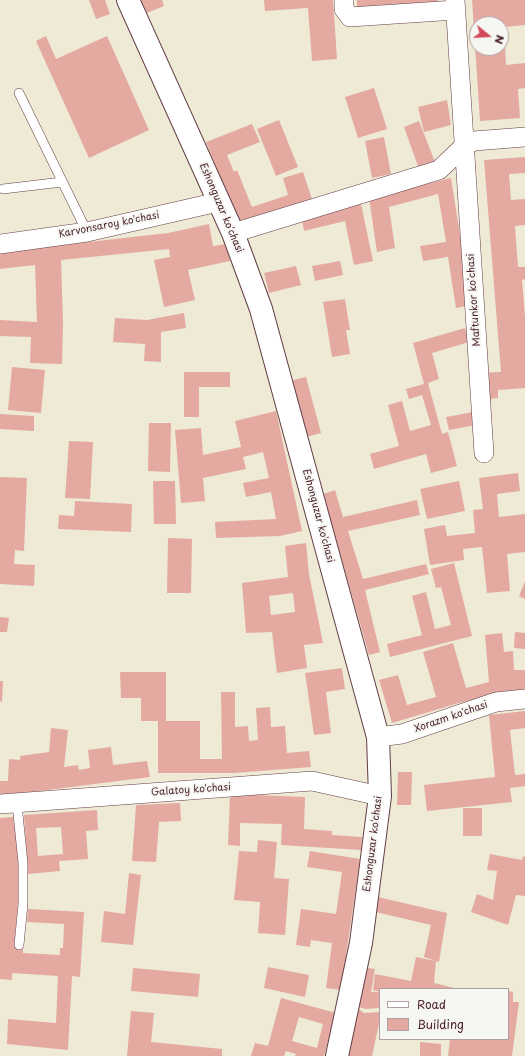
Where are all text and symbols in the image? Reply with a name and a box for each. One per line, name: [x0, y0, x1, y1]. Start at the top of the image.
north arrow: [469, 16, 509, 56]
text: N: [491, 33, 509, 46]
street label: Eshonguzar ko'chasi: [197, 161, 245, 255]
street label: Karvonsaroy ko'chasi: [57, 209, 161, 241]
street label: Maftunkor koʻchasi: [465, 253, 483, 347]
street label: Eshonguzar ko'chasi: [300, 468, 336, 564]
street label: Xorazm ko'chasi: [413, 699, 489, 735]
street label: Galatoy ko'chasi: [151, 781, 231, 799]
street label: Eshonguzar ko'chasi: [361, 795, 385, 893]
legend: [379, 988, 509, 1040]
text: Road: [417, 995, 446, 1013]
text: Building: [417, 1015, 464, 1033]

